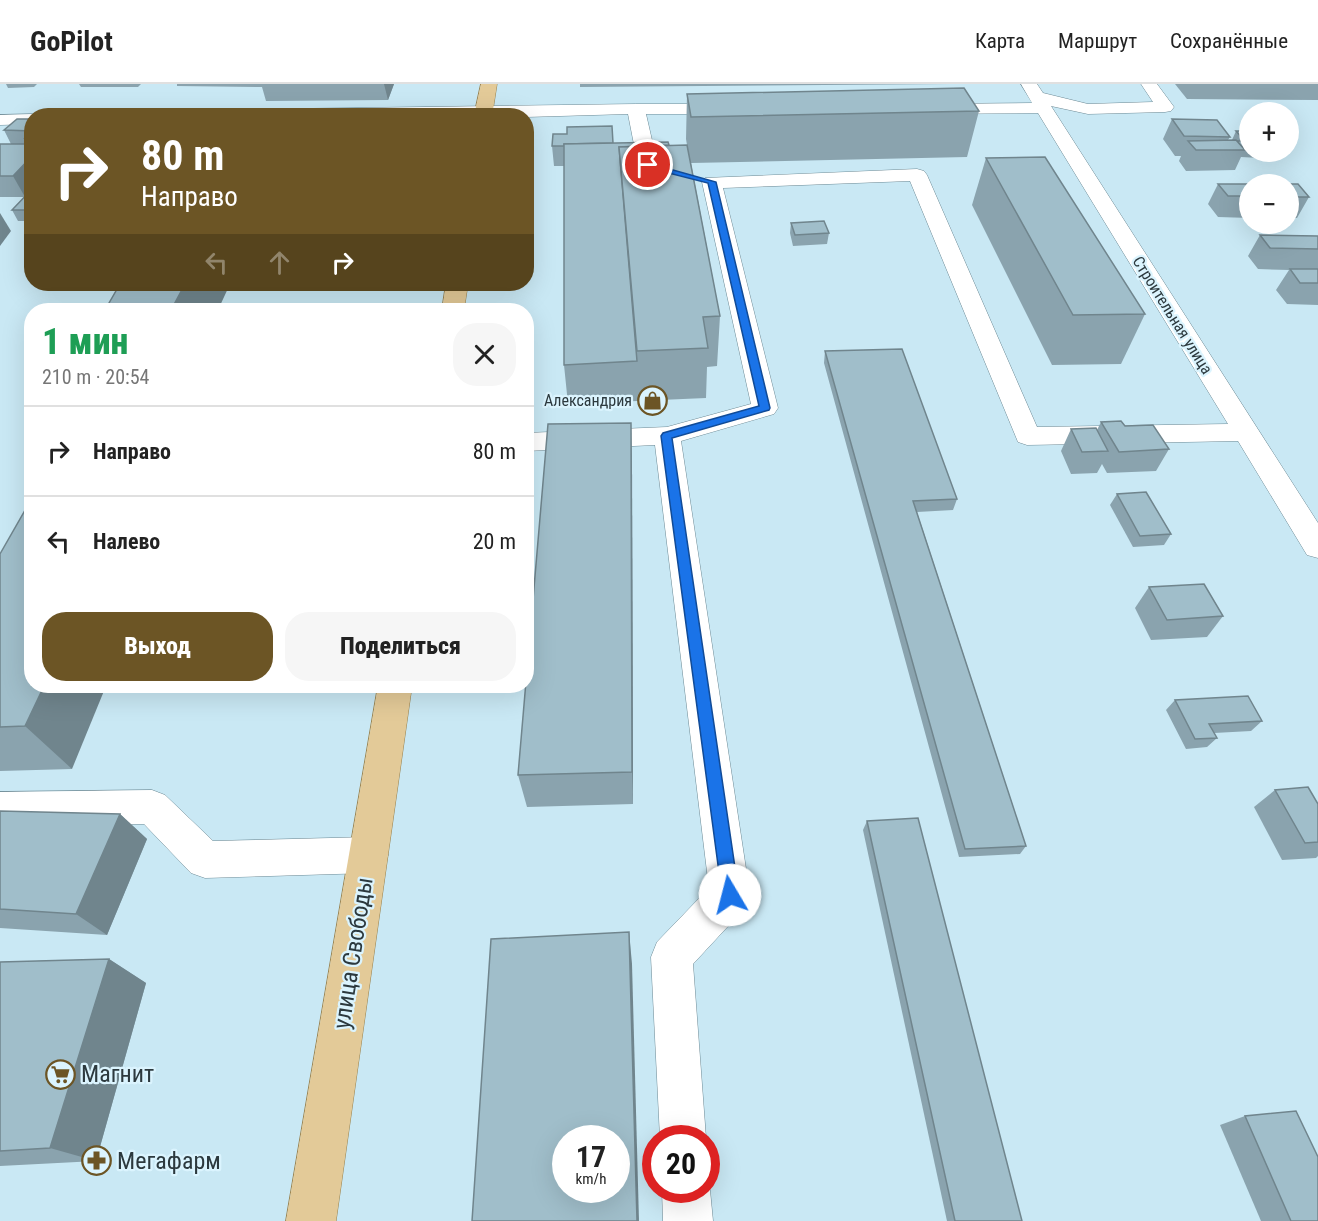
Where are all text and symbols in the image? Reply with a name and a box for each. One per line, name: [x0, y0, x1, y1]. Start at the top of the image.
text: GoPilot: [30, 25, 113, 58]
text: Карта: [975, 29, 1025, 53]
text: Маршрут: [1058, 29, 1137, 53]
text: Сохранённые: [1170, 29, 1288, 53]
map controls: [1239, 102, 1299, 234]
button: +: [1239, 102, 1299, 162]
text: 80 m: [141, 131, 224, 180]
icon: right: [42, 132, 120, 210]
pin: [622, 139, 673, 190]
icon: arrive: [631, 148, 664, 181]
button: −: [1239, 174, 1299, 234]
text: Направо: [141, 181, 238, 213]
icon: left: [200, 246, 233, 279]
icon: ahead: [263, 246, 296, 279]
icon: right: [326, 246, 359, 279]
street label: Строительная улица: [1129, 253, 1216, 378]
text: 1 мин: [42, 321, 128, 363]
button: close: [453, 323, 516, 386]
text: 210 m · 20:54: [42, 365, 149, 389]
shop icon: Александрия: [637, 384, 669, 416]
place label: Александрия: [544, 391, 632, 410]
icon: right: [42, 435, 75, 468]
text: Направо: [93, 439, 171, 464]
text: 80 m: [473, 439, 516, 464]
icon: left: [42, 525, 75, 558]
text: Налево: [93, 529, 160, 554]
text: 20 m: [473, 529, 516, 554]
button: Выход: [42, 612, 273, 681]
button: Поделиться: [285, 612, 516, 681]
position arrow: [698, 863, 762, 927]
street label: улица Свободы: [327, 875, 379, 1031]
supermarket icon: Магнит: [44, 1058, 76, 1090]
place label: Магнит: [81, 1060, 154, 1088]
speed limit sign: 20: [642, 1125, 720, 1203]
text: 17: [576, 1139, 606, 1174]
pharmacy icon: Мегафарм: [80, 1145, 112, 1177]
place label: Мегафарм: [117, 1147, 221, 1175]
text: km/h: [576, 1170, 606, 1188]

